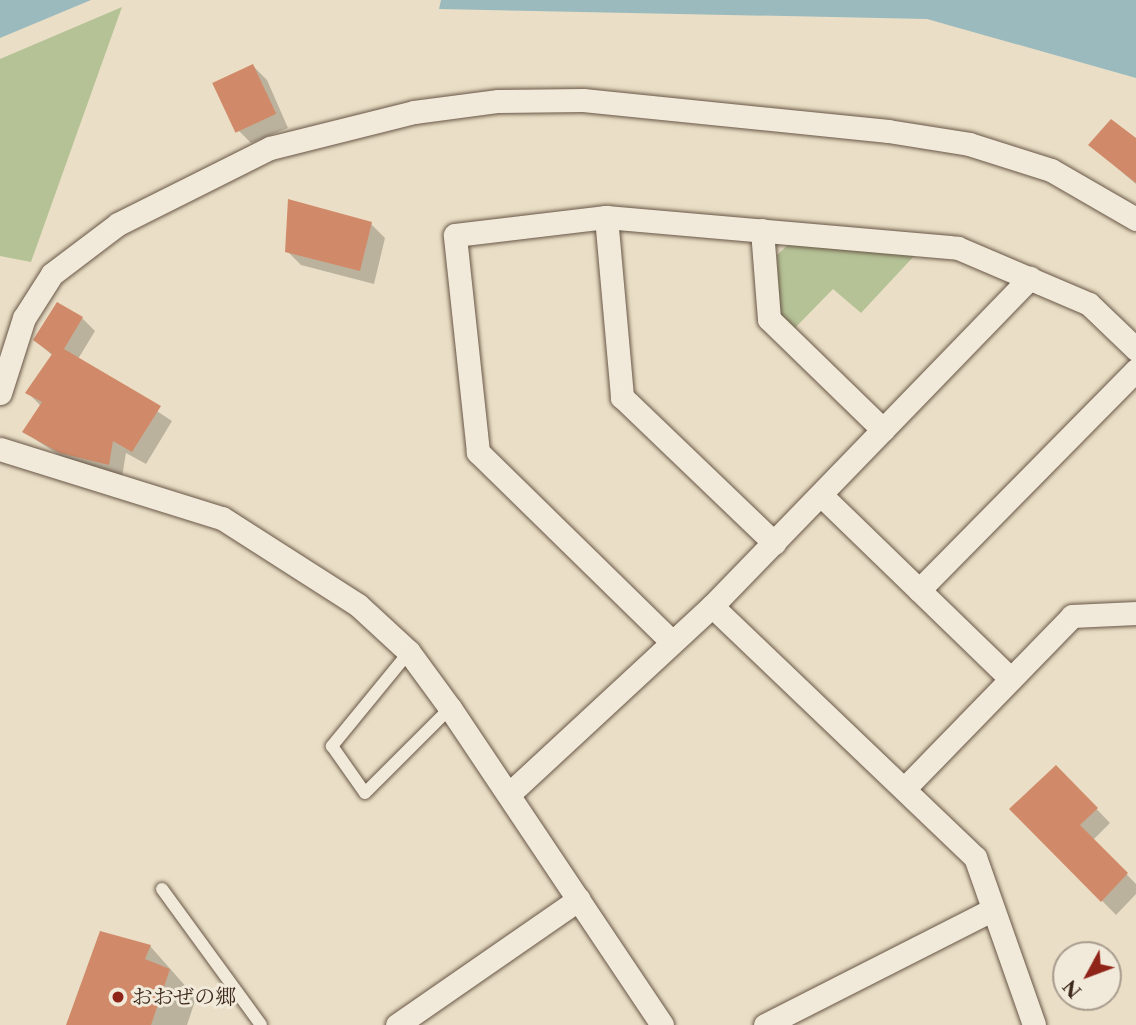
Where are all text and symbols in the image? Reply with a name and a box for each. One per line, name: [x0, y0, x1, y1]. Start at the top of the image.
north arrow: [1052, 941, 1122, 1011]
text: N: [1058, 975, 1086, 1003]
place label: おおぜの郷: [132, 984, 237, 1010]
marker: おおぜの郷: [110, 989, 126, 1005]

